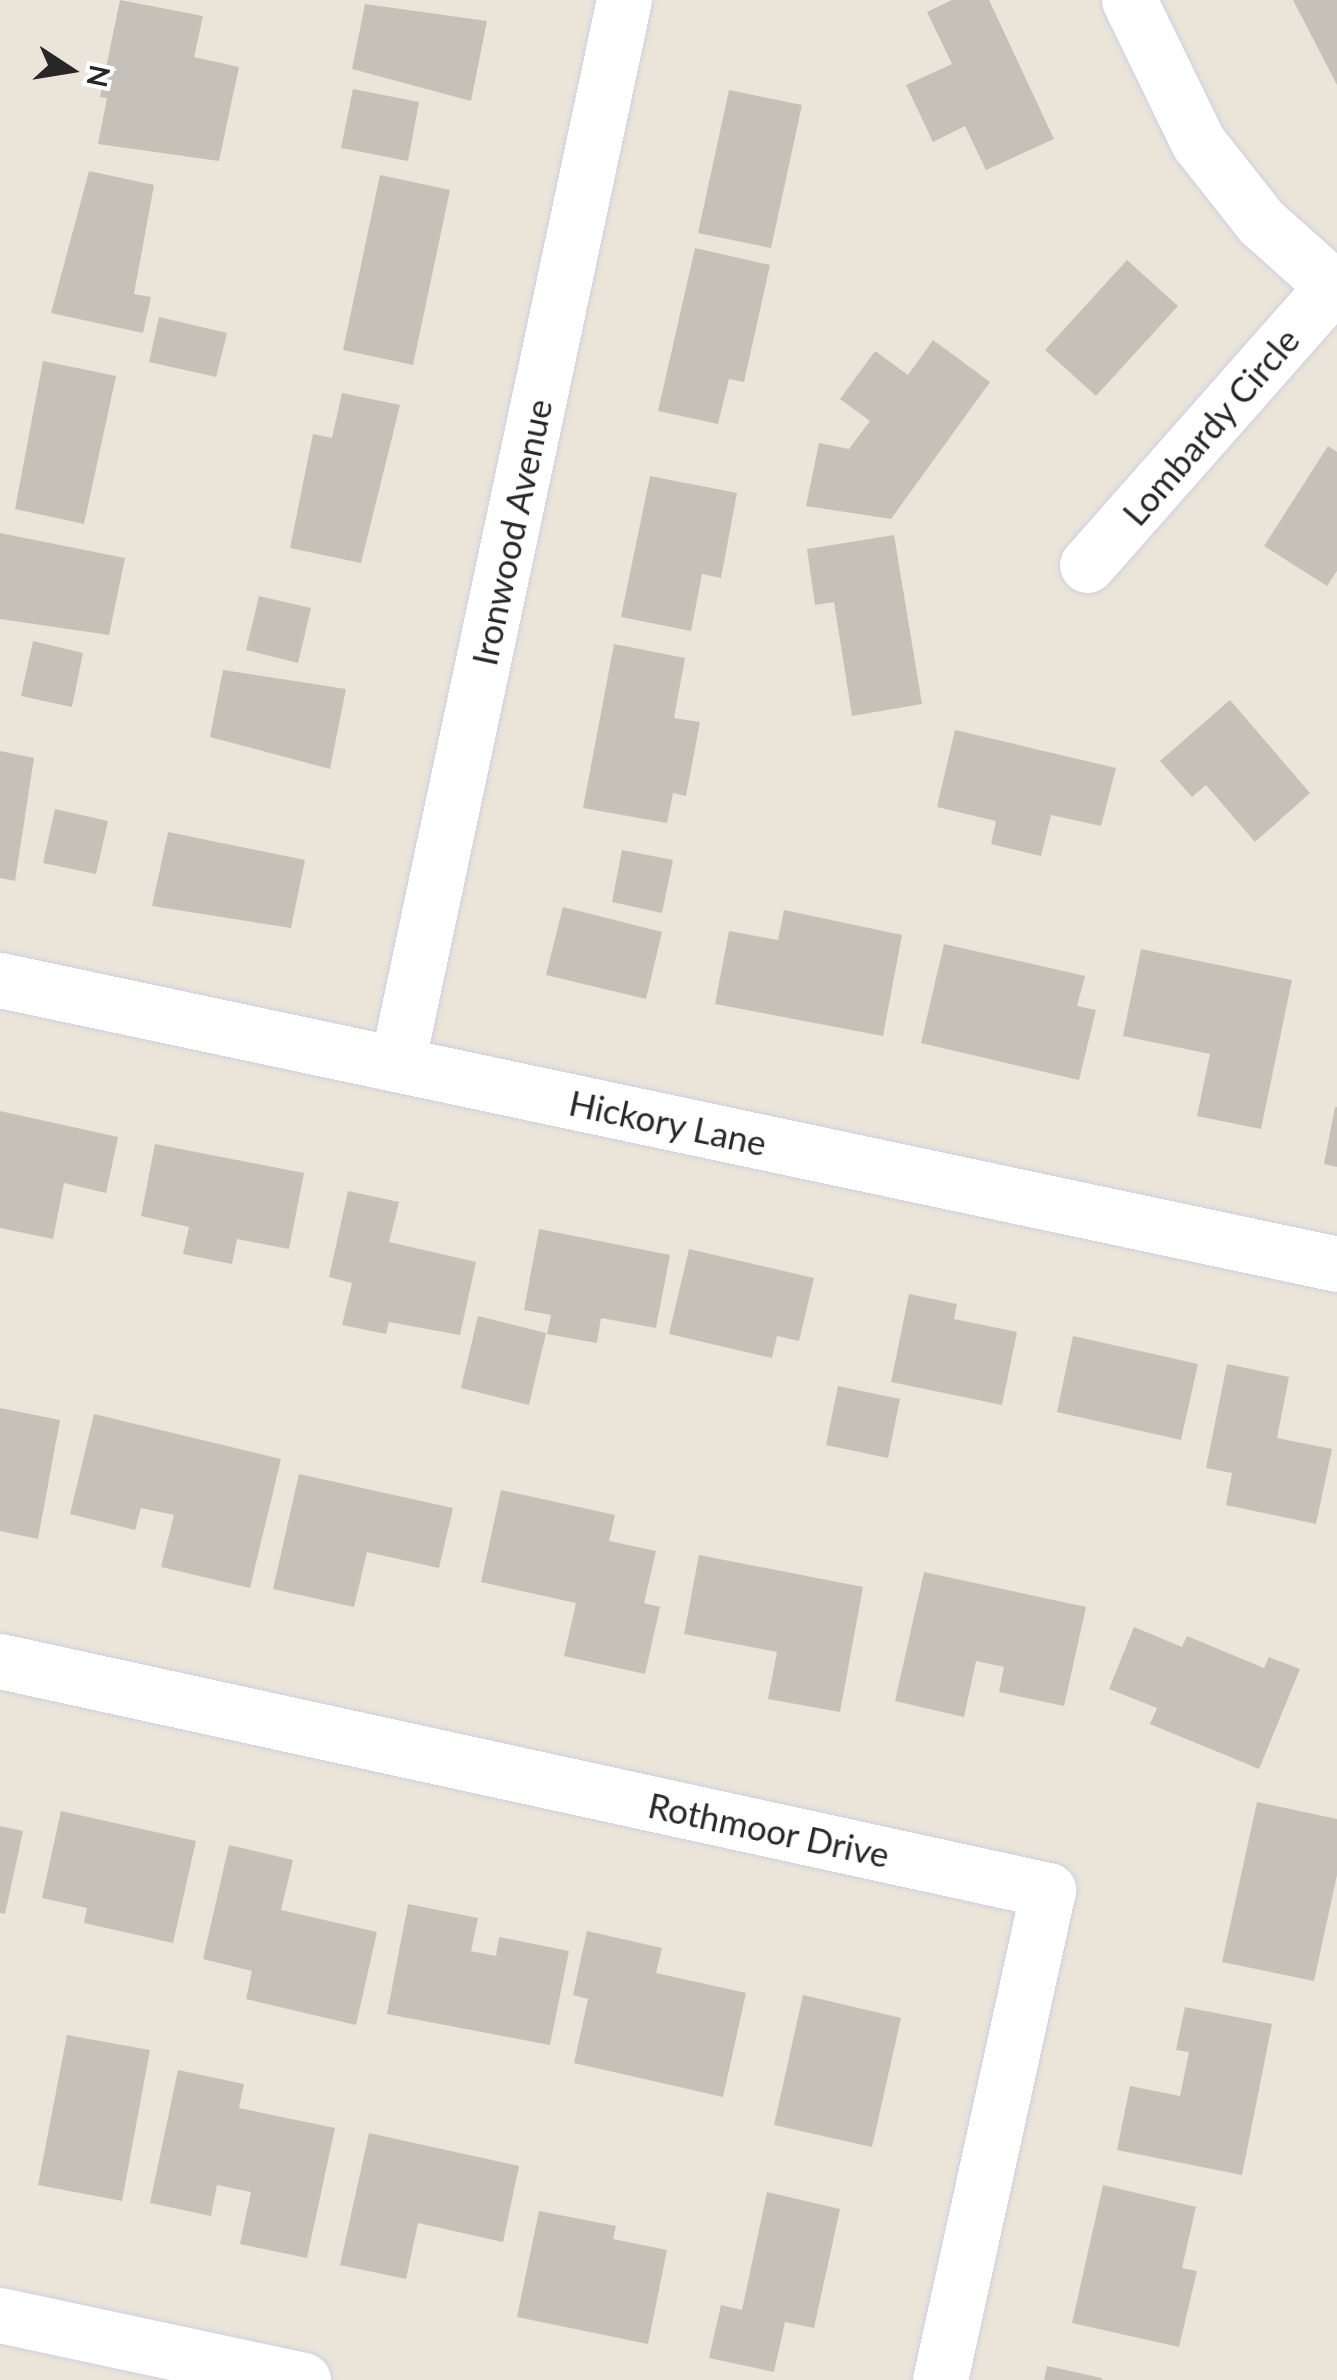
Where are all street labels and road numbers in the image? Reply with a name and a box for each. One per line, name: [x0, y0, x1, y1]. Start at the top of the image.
street label: Lombardy Circle: [1113, 319, 1307, 533]
street label: Ironwood Avenue: [462, 395, 560, 669]
street label: Hickory Lane: [565, 1081, 771, 1163]
street label: Rothmoor Drive: [644, 1783, 894, 1875]

